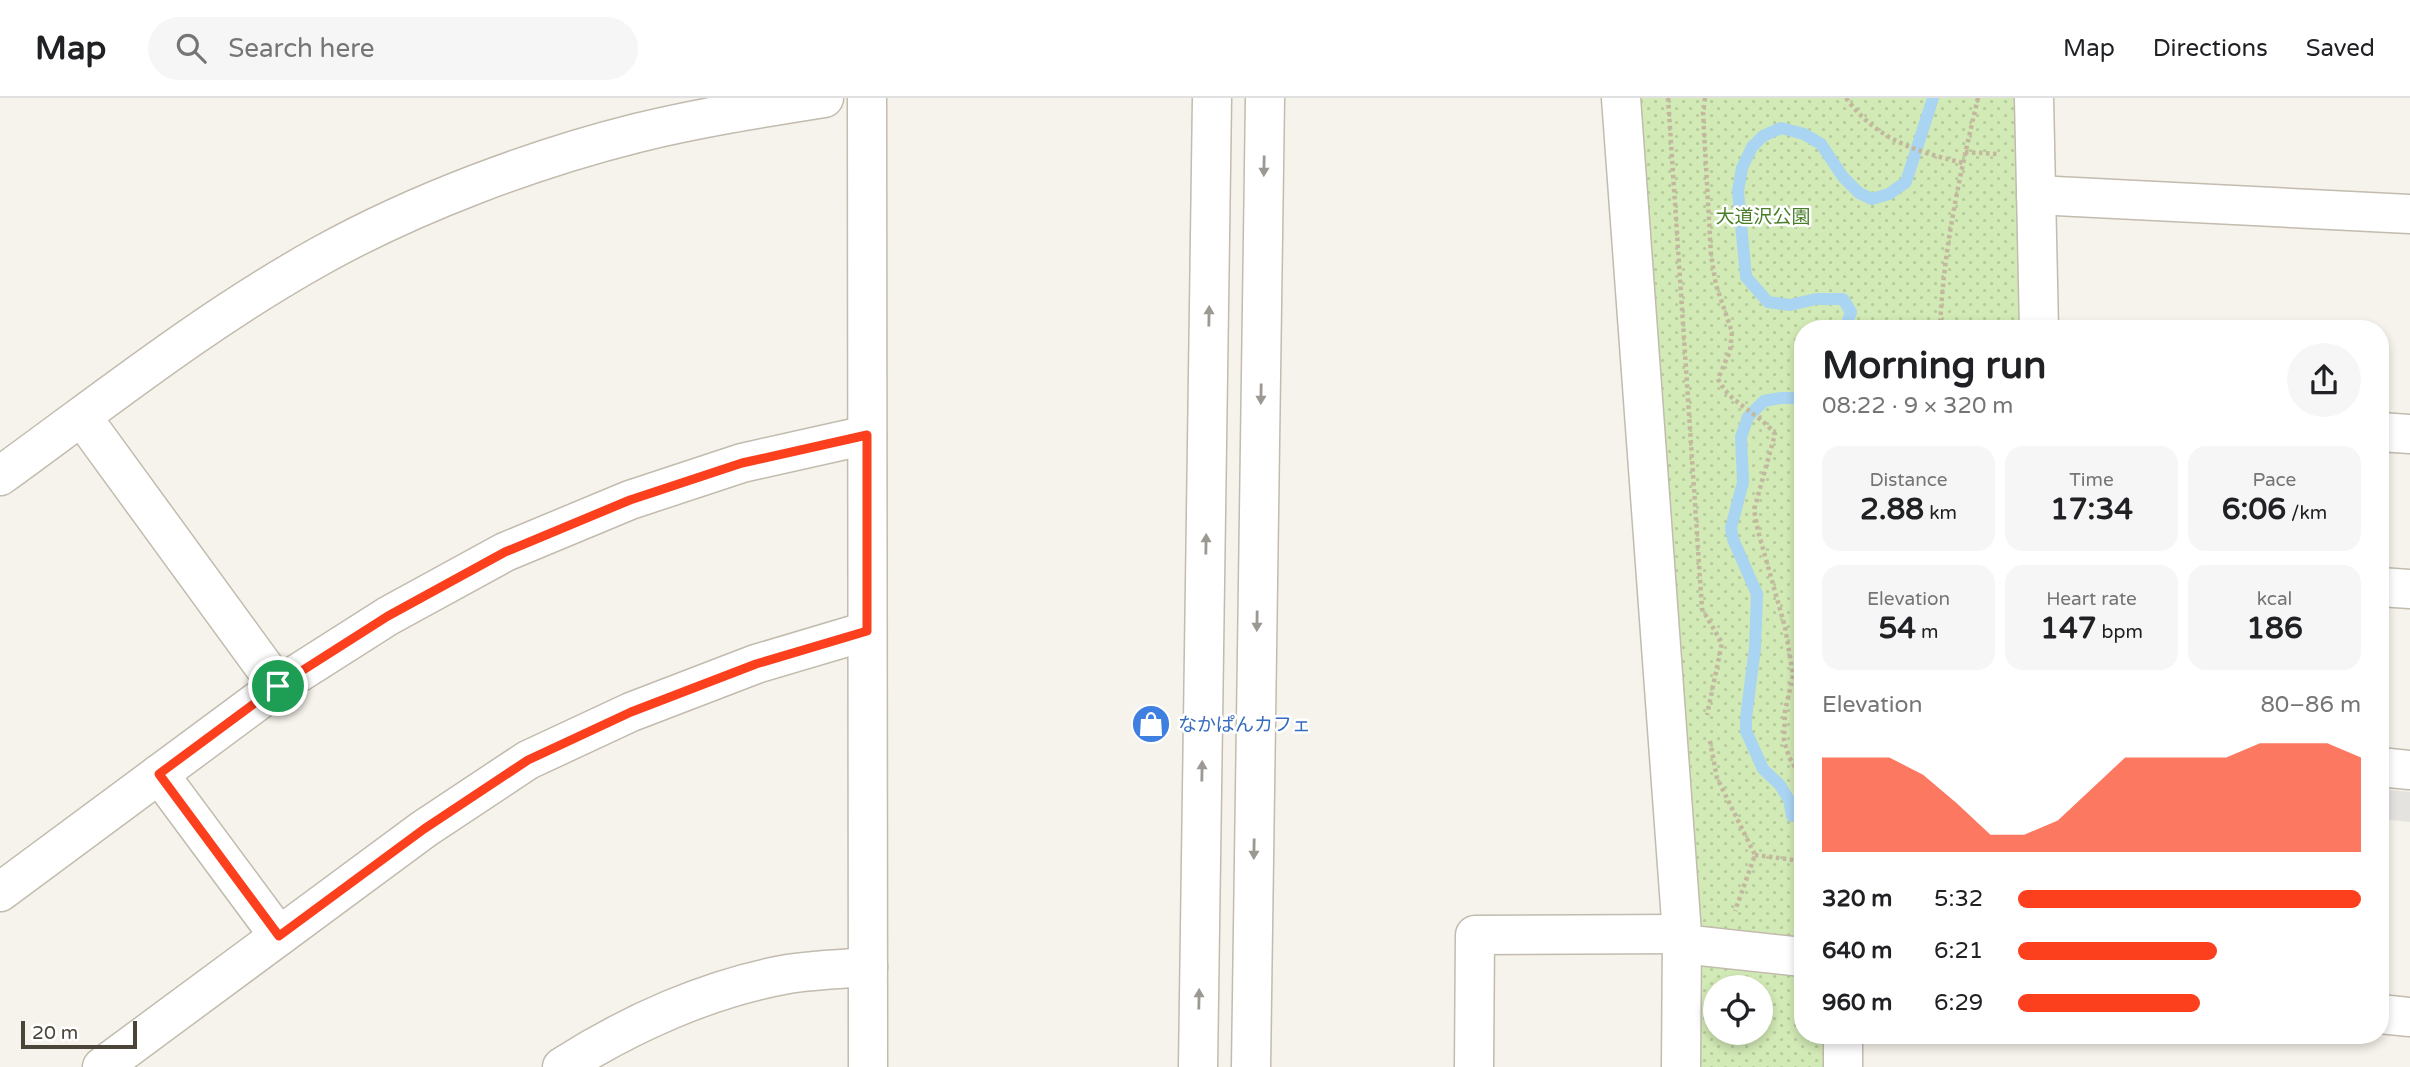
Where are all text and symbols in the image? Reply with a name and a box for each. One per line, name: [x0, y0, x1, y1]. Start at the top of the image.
search box: [148, 17, 638, 80]
text: Map: [35, 29, 106, 68]
icon: search: [172, 29, 210, 67]
text: Search here: [228, 33, 374, 64]
text: Map: [2063, 34, 2115, 63]
text: Directions: [2153, 34, 2268, 63]
text: Saved: [2306, 34, 2375, 63]
one-way arrow: [1258, 155, 1270, 177]
park label: 大道沢公園: [1715, 206, 1811, 228]
one-way arrow: [1203, 305, 1215, 327]
text: Morning run: [1822, 343, 2046, 389]
button: share: [2287, 343, 2361, 417]
one-way arrow: [1255, 383, 1266, 405]
text: 08:22 · 9 × 320 m: [1822, 392, 2013, 420]
text: Distance: [1869, 469, 1948, 491]
text: Time: [2069, 469, 2114, 491]
text: Pace: [2253, 469, 2296, 491]
text: 2.88: [1860, 491, 1924, 528]
text: 17:34: [2050, 491, 2133, 528]
text: 6:06: [2222, 491, 2286, 528]
text: km: [1924, 502, 1957, 524]
text: /km: [2286, 502, 2327, 524]
one-way arrow: [1200, 533, 1212, 555]
text: Elevation: [1867, 588, 1950, 610]
text: Heart rate: [2046, 588, 2137, 610]
text: kcal: [2257, 588, 2292, 610]
one-way arrow: [1251, 610, 1263, 632]
text: 54: [1878, 610, 1916, 647]
text: 147: [2040, 610, 2097, 647]
text: 186: [2246, 610, 2303, 647]
text: m: [1916, 621, 1939, 643]
text: bpm: [2097, 621, 2143, 643]
pin: [248, 656, 308, 716]
icon: arrive: [259, 667, 297, 705]
text: Elevation: [1822, 691, 1923, 719]
text: 80–86 m: [2260, 691, 2361, 719]
shop icon: なかぱんカフェ: [1130, 703, 1172, 745]
place label: なかぱんカフェ: [1178, 714, 1311, 736]
one-way arrow: [1197, 760, 1208, 782]
one-way arrow: [1248, 838, 1260, 860]
text: 320 m: [1822, 885, 1892, 913]
text: 5:32: [1934, 885, 1983, 913]
text: 640 m: [1822, 937, 1892, 965]
text: 6:21: [1934, 937, 1983, 965]
map controls: [1703, 975, 1773, 1045]
button: locate: [1703, 975, 1773, 1045]
one-way arrow: [1193, 988, 1205, 1010]
text: 960 m: [1822, 989, 1892, 1017]
text: 6:29: [1934, 989, 1983, 1017]
scale bar: [21, 1018, 136, 1050]
text: 20 m: [32, 1022, 78, 1044]

